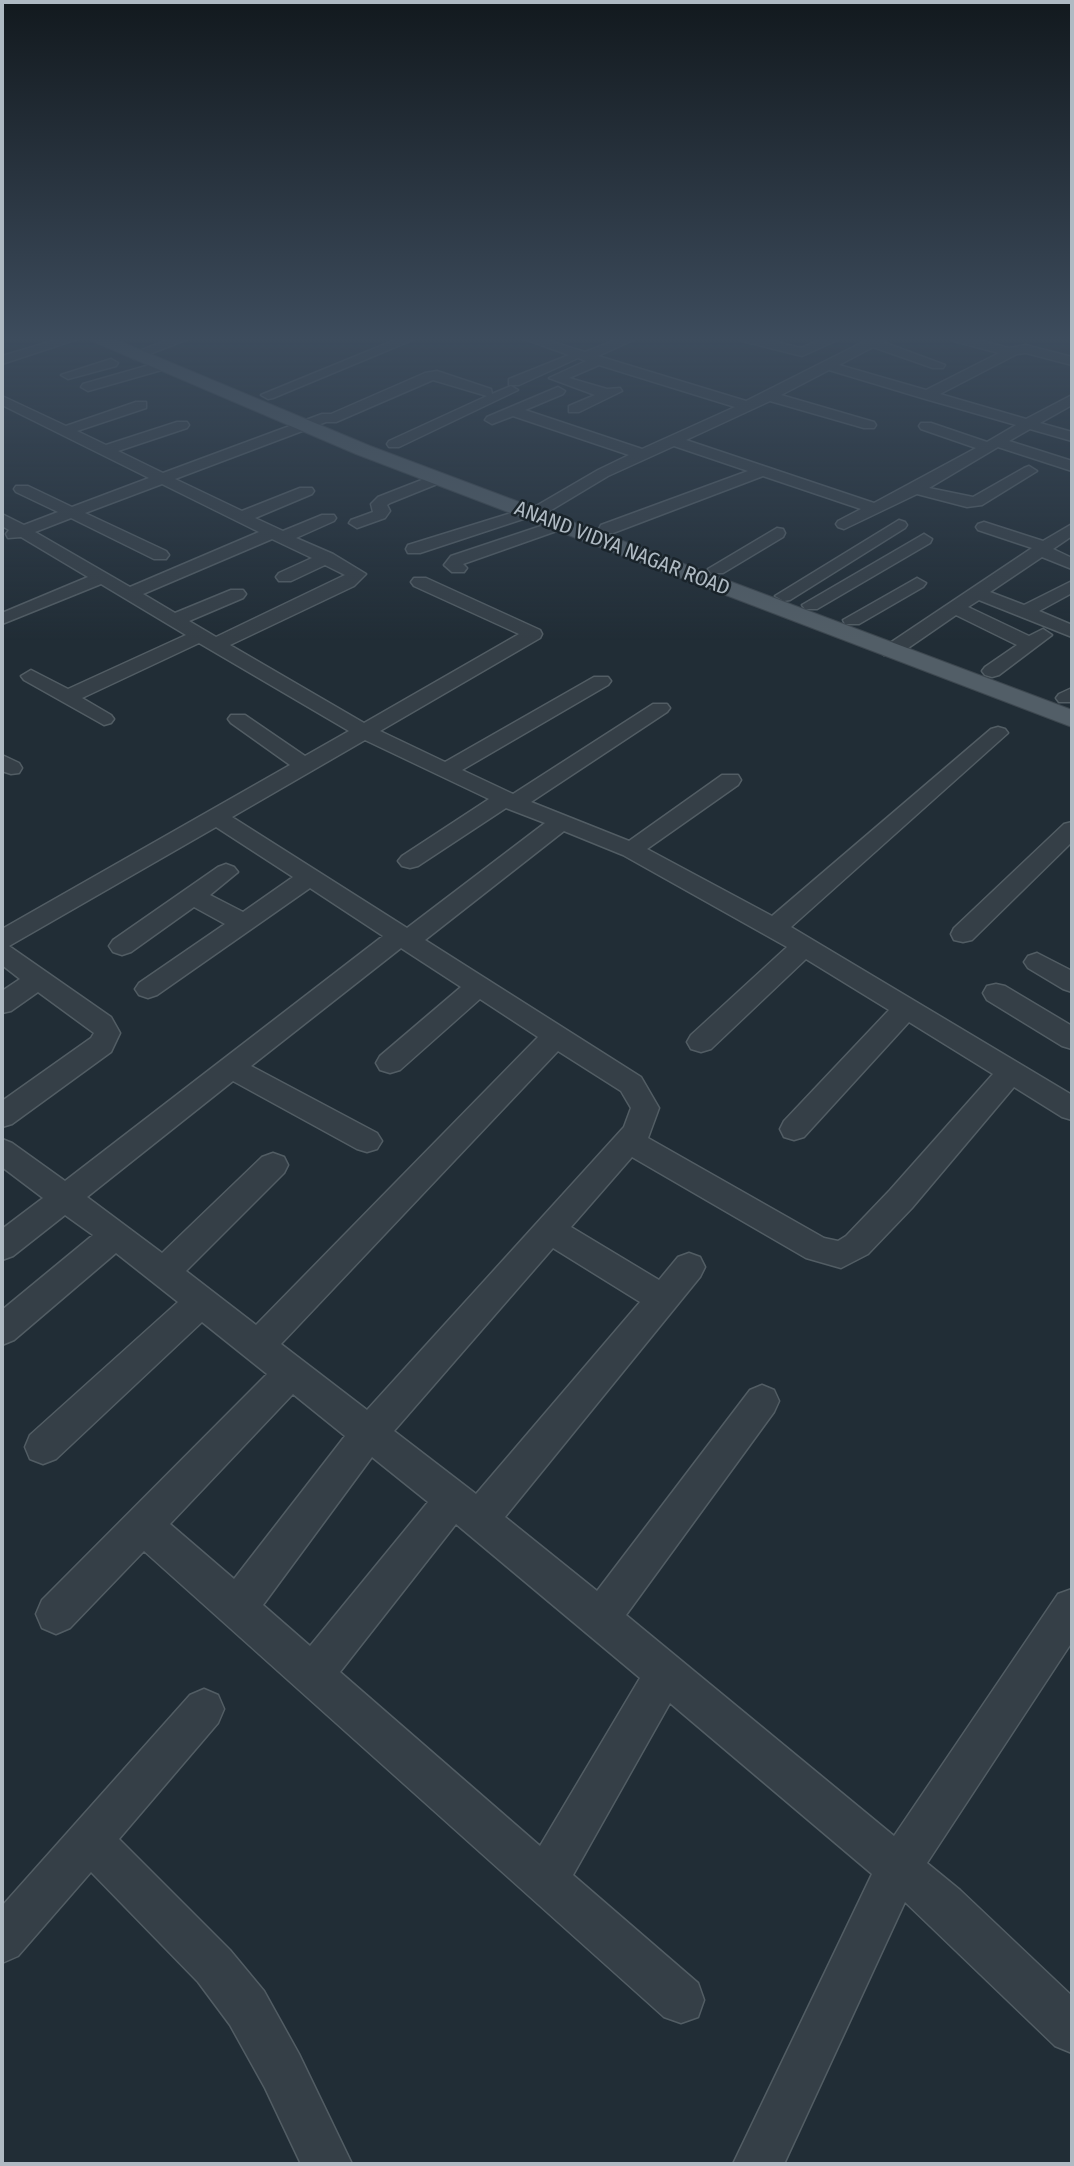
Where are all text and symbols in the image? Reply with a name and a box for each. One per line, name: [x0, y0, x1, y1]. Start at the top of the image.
street label: ANAND VIDYA NAGAR ROAD: [511, 496, 733, 602]

